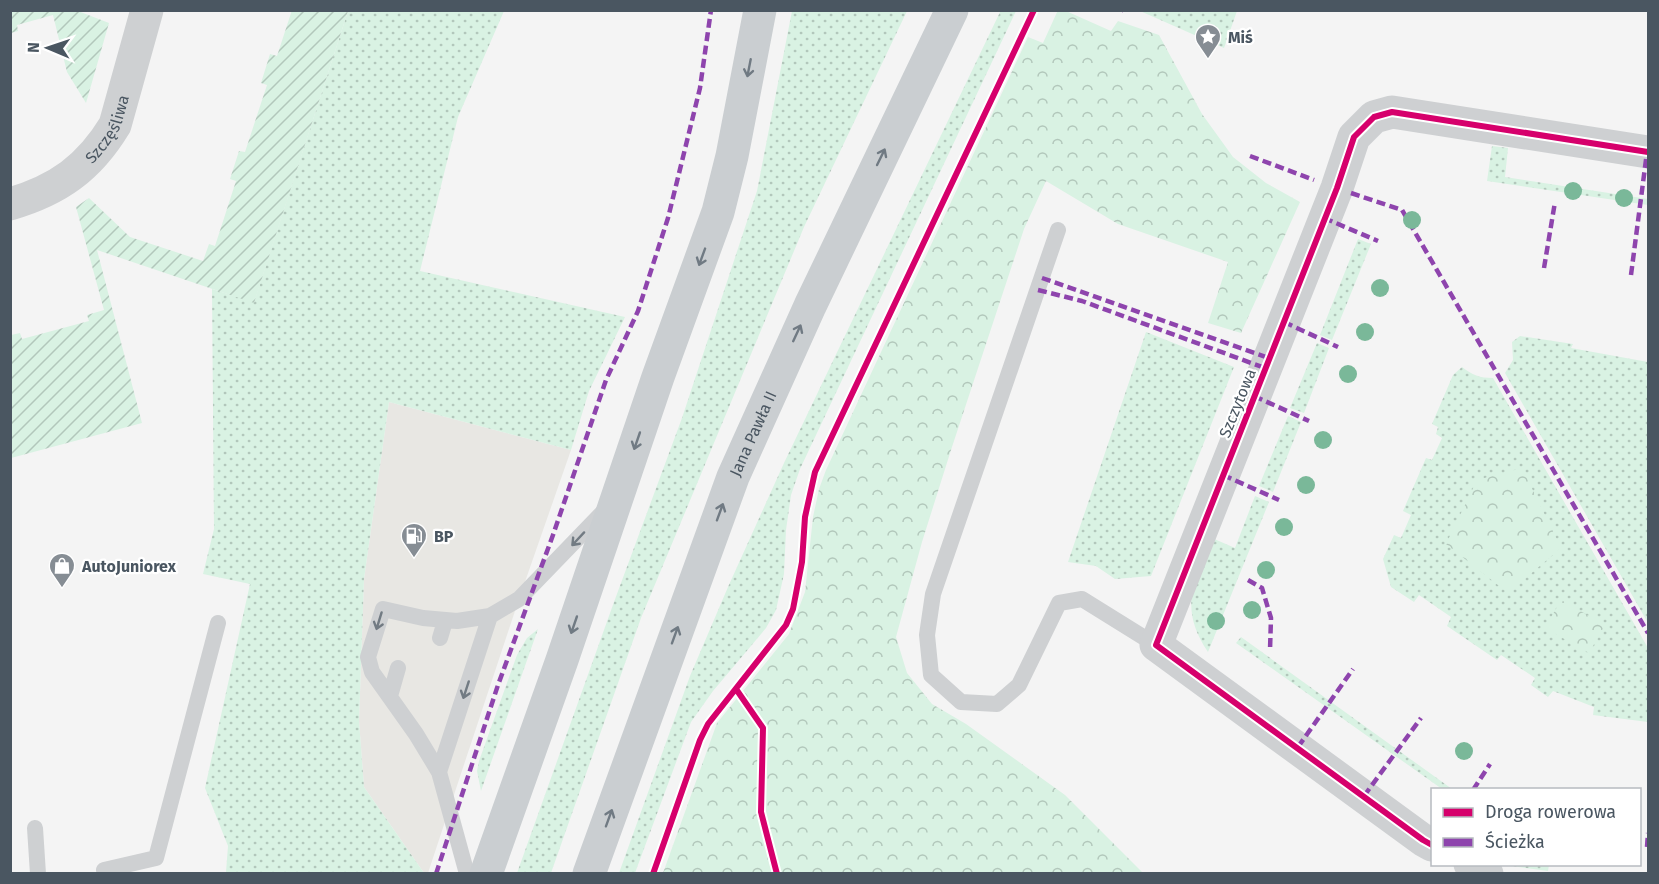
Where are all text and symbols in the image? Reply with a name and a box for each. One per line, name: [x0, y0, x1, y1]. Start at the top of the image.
north arrow: [18, 18, 78, 78]
place icon: Miś: [1193, 22, 1223, 60]
place label: Miś: [1228, 28, 1253, 47]
text: N: [24, 42, 43, 53]
one-way arrow: [743, 58, 754, 77]
street label: Szczęśliwa: [81, 93, 133, 167]
one-way arrow: [876, 148, 888, 166]
one-way arrow: [696, 247, 707, 266]
one-way arrow: [792, 324, 804, 342]
street label: Szczytowa: [1215, 366, 1260, 441]
street label: Jana Pawła II: [726, 388, 781, 479]
one-way arrow: [630, 431, 641, 449]
one-way arrow: [715, 503, 726, 522]
fuel station icon: BP: [399, 521, 429, 559]
place label: BP: [434, 527, 454, 546]
one-way arrow: [571, 531, 585, 546]
shop icon: AutoJuniorex: [47, 551, 77, 589]
place label: AutoJuniorex: [81, 557, 177, 576]
one-way arrow: [373, 611, 384, 630]
one-way arrow: [568, 615, 579, 634]
one-way arrow: [670, 626, 681, 645]
one-way arrow: [460, 680, 471, 699]
legend: [1431, 788, 1641, 866]
text: Droga rowerowa: [1485, 801, 1616, 823]
one-way arrow: [604, 810, 615, 828]
text: Ścieżka: [1485, 831, 1545, 853]

